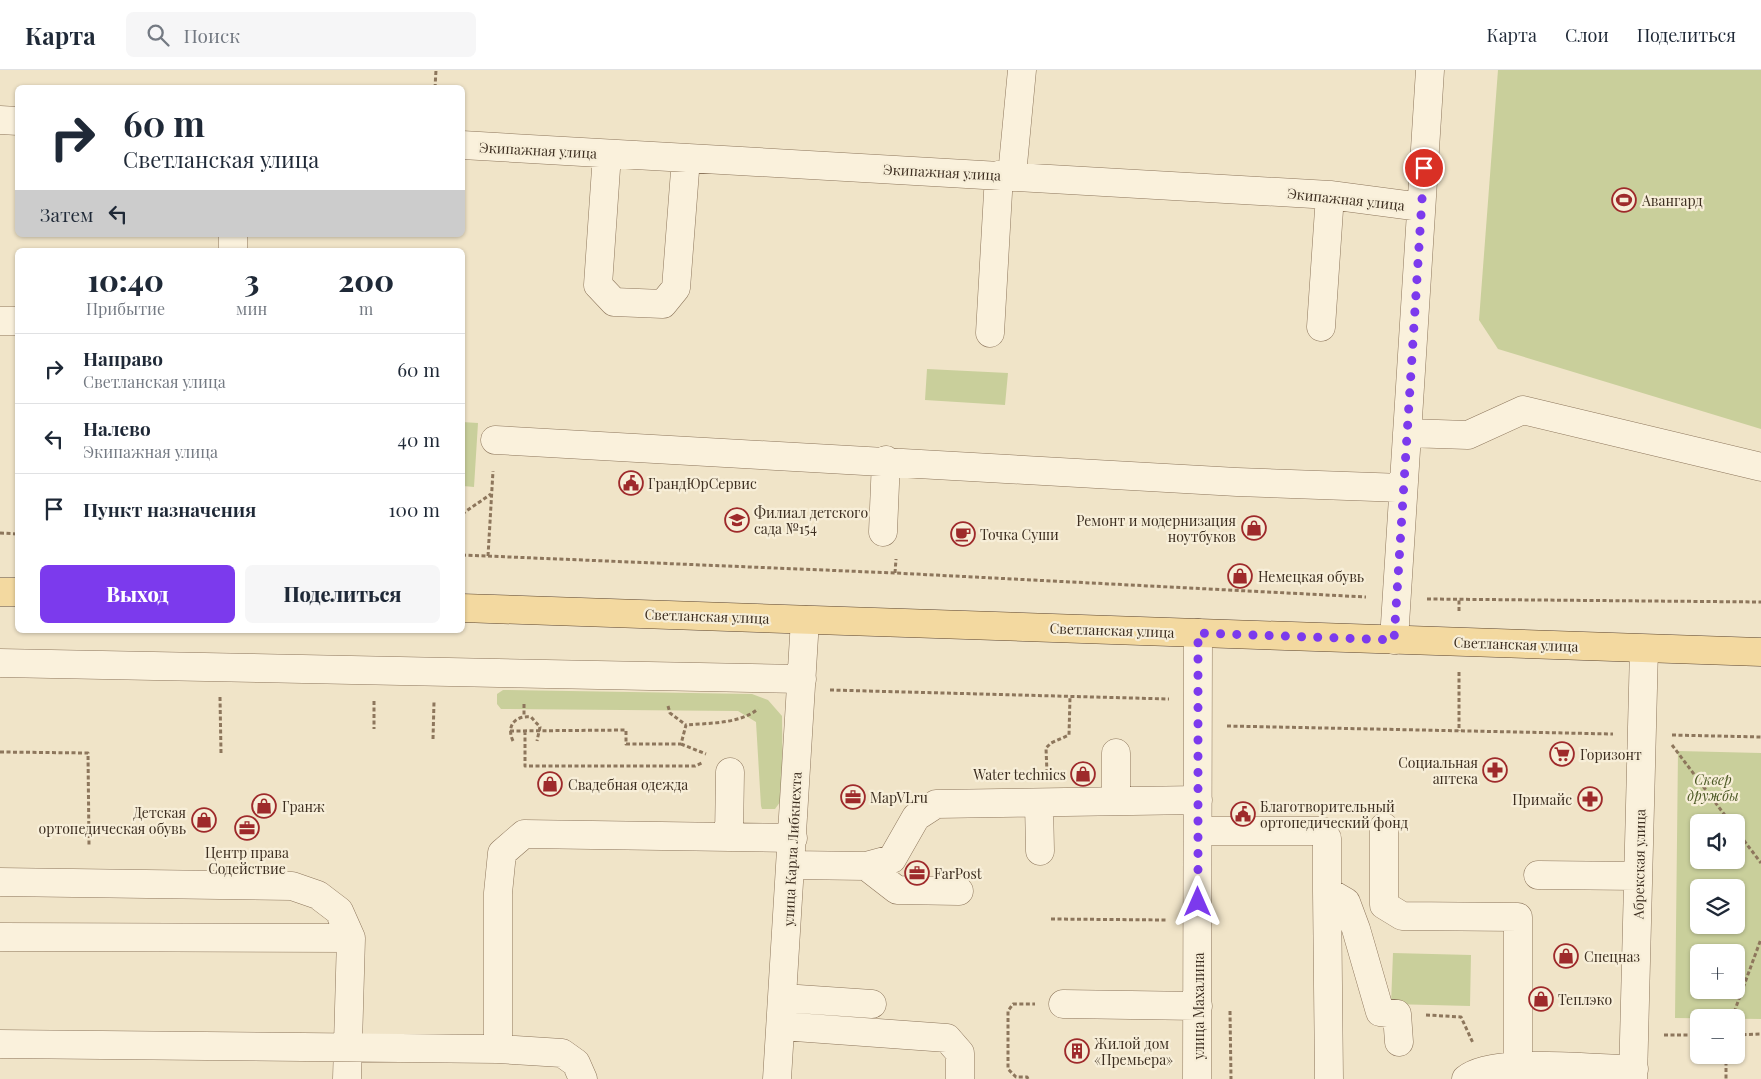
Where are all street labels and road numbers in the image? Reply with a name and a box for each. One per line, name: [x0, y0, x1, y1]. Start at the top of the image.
street label: Экипажная улица: [479, 137, 597, 163]
street label: Экипажная улица: [883, 159, 1001, 185]
street label: Экипажная улица: [1286, 183, 1406, 215]
street label: Светланская улица: [644, 604, 770, 628]
street label: Светланская улица: [1049, 618, 1175, 642]
street label: Светланская улица: [1453, 632, 1579, 656]
street label: улица Карла Либкнехта: [778, 771, 806, 928]
street label: Абрекская улица: [1629, 809, 1649, 920]
street label: улица Махалина: [1189, 953, 1208, 1060]

